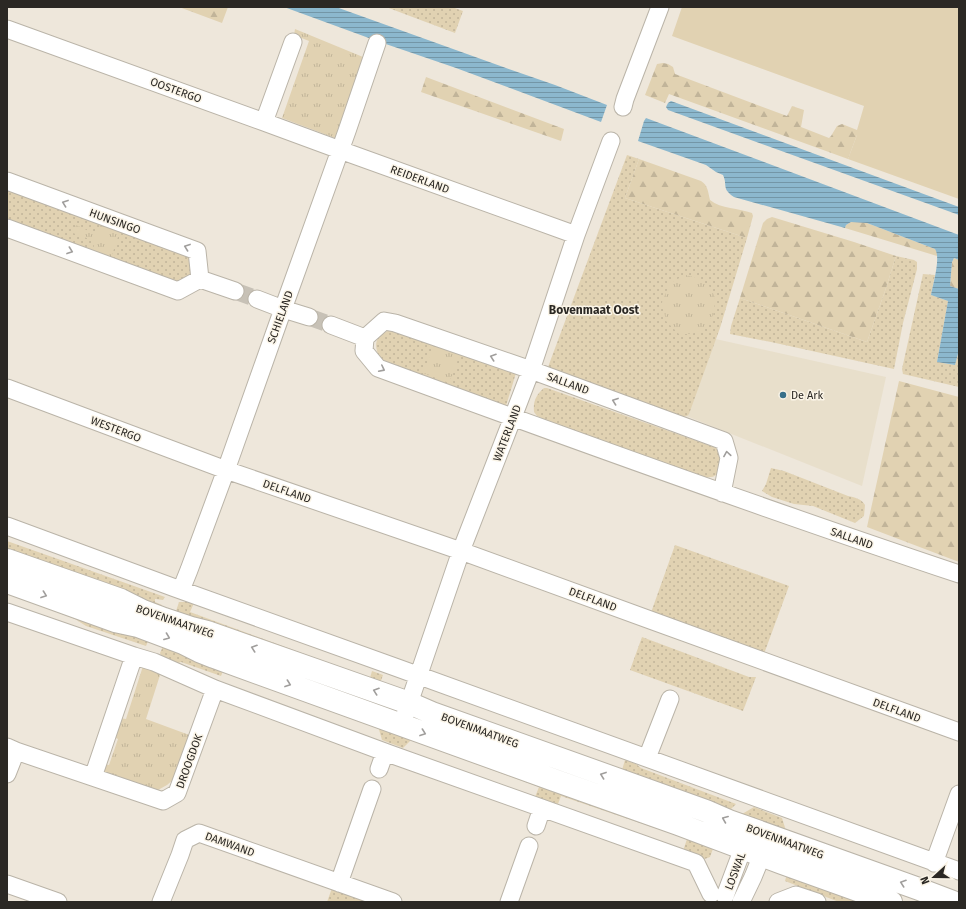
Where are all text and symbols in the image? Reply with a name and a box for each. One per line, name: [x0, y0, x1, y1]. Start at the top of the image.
street label: OOSTERGO: [148, 75, 203, 106]
street label: REIDERLAND: [389, 163, 451, 196]
one-way arrow: [62, 199, 69, 207]
street label: HUNSINGO: [87, 206, 142, 237]
one-way arrow: [184, 244, 191, 252]
one-way arrow: [66, 247, 73, 255]
street label: SCHIELAND: [265, 289, 296, 345]
district label: Bovenmaat Oost: [549, 303, 640, 317]
one-way arrow: [490, 353, 497, 361]
one-way arrow: [378, 364, 385, 372]
street label: SALLAND: [545, 370, 591, 397]
place label: De Ark: [791, 389, 824, 402]
marker: De Ark: [778, 390, 788, 400]
one-way arrow: [612, 397, 619, 406]
street label: WATERLAND: [491, 403, 524, 463]
street label: WESTERGO: [89, 414, 143, 445]
one-way arrow: [723, 451, 732, 458]
street label: DELFLAND: [261, 477, 313, 506]
street label: SALLAND: [829, 525, 875, 552]
street label: DELFLAND: [567, 585, 619, 614]
one-way arrow: [40, 591, 47, 599]
street label: BOVENMAATWEG: [134, 602, 216, 641]
one-way arrow: [163, 632, 170, 640]
one-way arrow: [250, 645, 257, 653]
one-way arrow: [284, 679, 291, 687]
one-way arrow: [373, 688, 380, 696]
street label: DELFLAND: [871, 696, 923, 725]
street label: BOVENMAATWEG: [439, 710, 521, 751]
one-way arrow: [419, 728, 426, 736]
street label: DROOGDOK: [174, 732, 205, 790]
one-way arrow: [600, 771, 607, 779]
one-way arrow: [722, 816, 729, 824]
street label: BOVENMAATWEG: [744, 821, 826, 862]
street label: DAMWAND: [203, 829, 256, 859]
street label: LOSWAL: [722, 850, 749, 892]
north arrow: [914, 857, 954, 897]
text: N: [918, 875, 933, 886]
one-way arrow: [900, 880, 907, 888]

